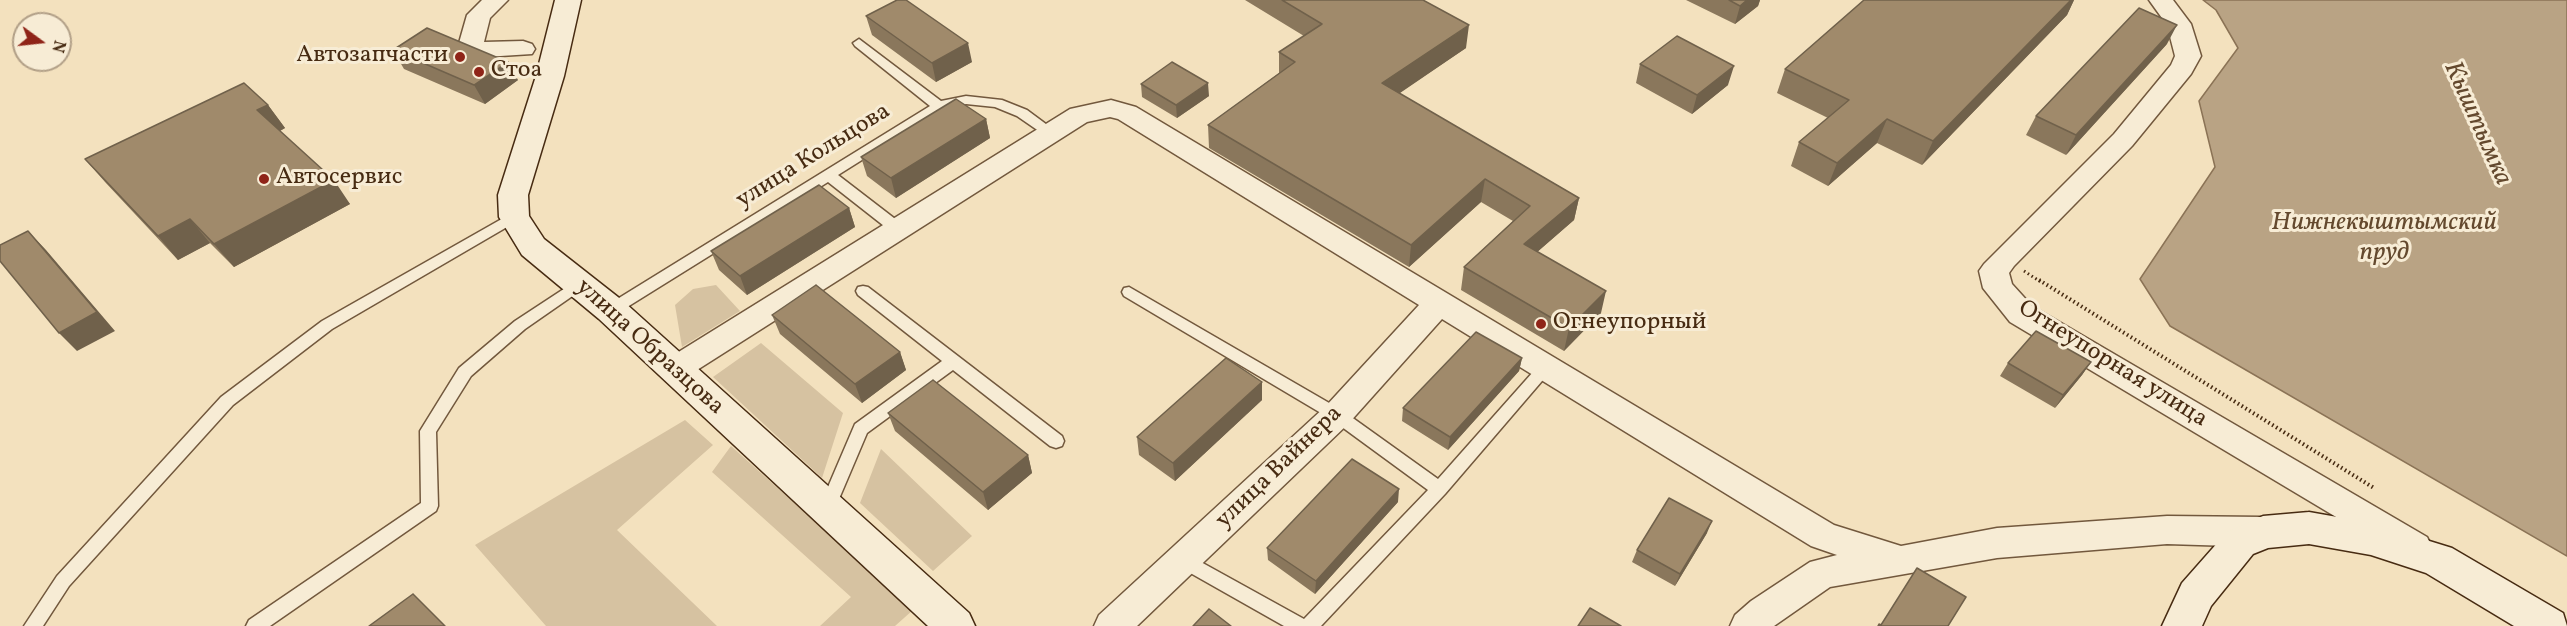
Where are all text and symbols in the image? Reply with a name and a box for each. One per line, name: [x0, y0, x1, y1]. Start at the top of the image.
north arrow: [12, 12, 72, 72]
text: N: [45, 38, 70, 55]
place label: Автозапчасти: [296, 43, 448, 71]
marker: Автозапчасти: [453, 50, 467, 64]
water label: Кыштымка: [2435, 57, 2517, 191]
place label: Стоа: [491, 58, 543, 86]
marker: Стоа: [472, 65, 486, 79]
street label: улица Кольцова: [732, 98, 896, 216]
place label: Автосервис: [276, 165, 402, 193]
marker: Автосервис: [257, 172, 271, 186]
water label: Нижнекыштымский пруд: [2271, 208, 2497, 270]
street label: улица Образцова: [569, 274, 729, 422]
street label: Огнеупорная улица: [2012, 295, 2212, 435]
place label: Огнеупорный: [1553, 310, 1706, 338]
marker: Огнеупорный: [1534, 317, 1548, 331]
street label: улица Вайнера: [1211, 400, 1349, 536]

